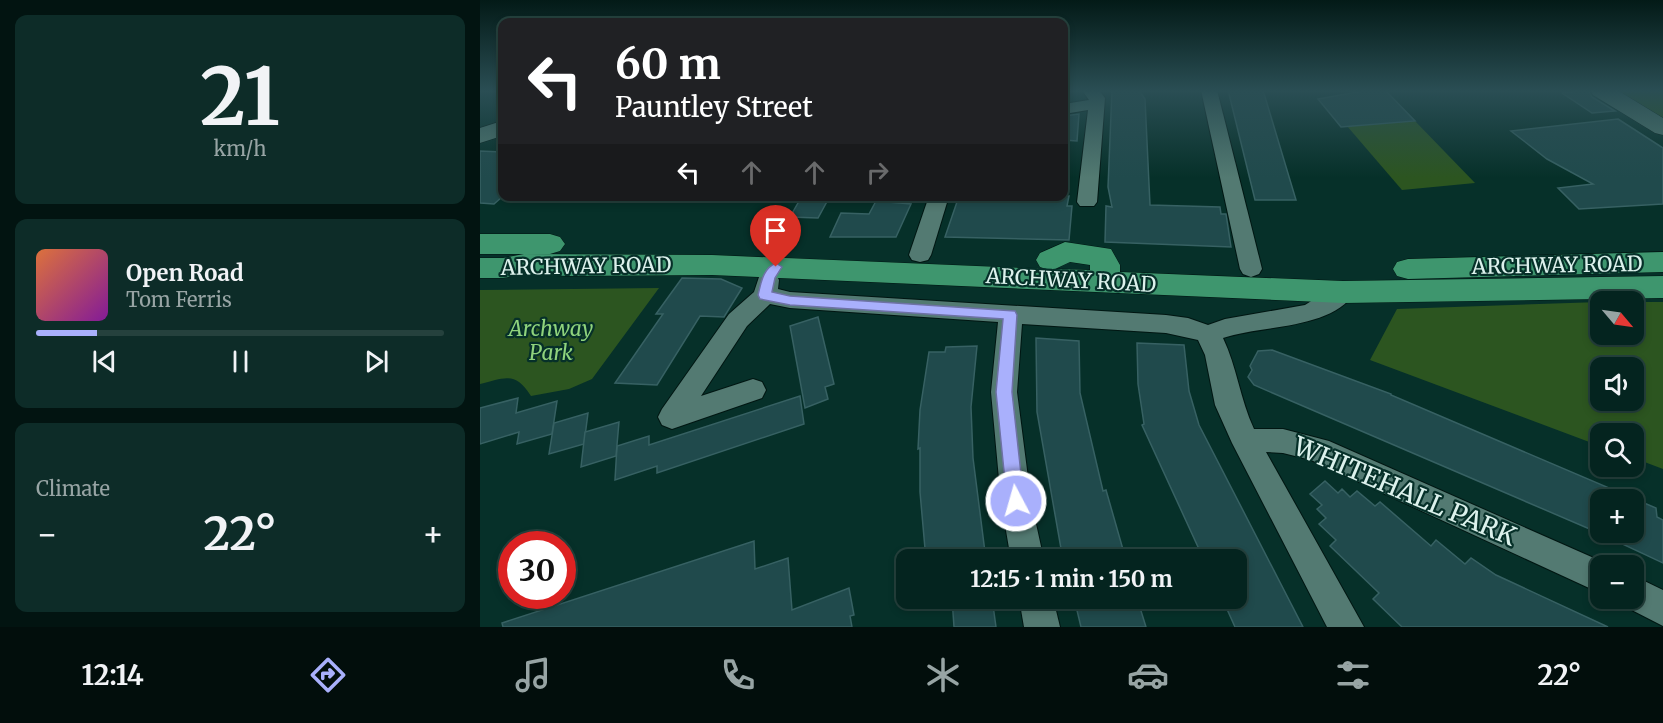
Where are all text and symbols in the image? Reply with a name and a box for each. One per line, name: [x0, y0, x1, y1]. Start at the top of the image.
text: 60 m: [615, 38, 721, 90]
icon: left: [516, 42, 594, 120]
text: 21: [200, 48, 280, 146]
text: Pauntley Street: [615, 90, 813, 124]
text: km/h: [214, 136, 266, 161]
icon: left: [672, 156, 705, 189]
icon: ahead: [735, 156, 768, 189]
icon: ahead: [798, 156, 831, 189]
icon: right: [861, 156, 894, 189]
pin: [750, 205, 801, 267]
icon: arrive: [759, 214, 792, 247]
street label: ARCHWAY ROAD: [1470, 250, 1643, 280]
street label: ARCHWAY ROAD: [499, 251, 672, 281]
text: Open Road: [126, 259, 244, 287]
street label: ARCHWAY ROAD: [984, 262, 1157, 298]
text: Tom Ferris: [126, 287, 232, 312]
north arrow: [1590, 291, 1644, 345]
map controls: [1590, 291, 1644, 609]
park label: Archway Park: [507, 315, 593, 366]
icon: previous: [88, 345, 121, 378]
icon: pause: [224, 345, 257, 378]
icon: next: [360, 345, 393, 378]
button: sound: [1590, 357, 1644, 411]
button: search: [1590, 423, 1644, 477]
street label: WHITEHALL PARK: [1288, 429, 1522, 553]
position arrow: [984, 469, 1048, 533]
text: Climate: [36, 476, 110, 501]
button: +: [1590, 489, 1644, 543]
text: 22°: [204, 506, 276, 562]
text: −: [36, 514, 58, 555]
text: +: [422, 514, 444, 555]
speed limit sign: 30: [498, 531, 576, 609]
button: −: [1590, 555, 1644, 609]
text: 12:15 · 1 min · 150 m: [970, 565, 1173, 593]
icon: directions: [307, 654, 349, 696]
icon: music: [512, 654, 554, 696]
icon: phone: [717, 654, 759, 696]
icon: climate: [922, 654, 964, 696]
icon: car: [1127, 654, 1169, 696]
icon: filters: [1332, 654, 1374, 696]
text: 12:14: [82, 658, 144, 692]
text: 22°: [1538, 658, 1581, 692]

